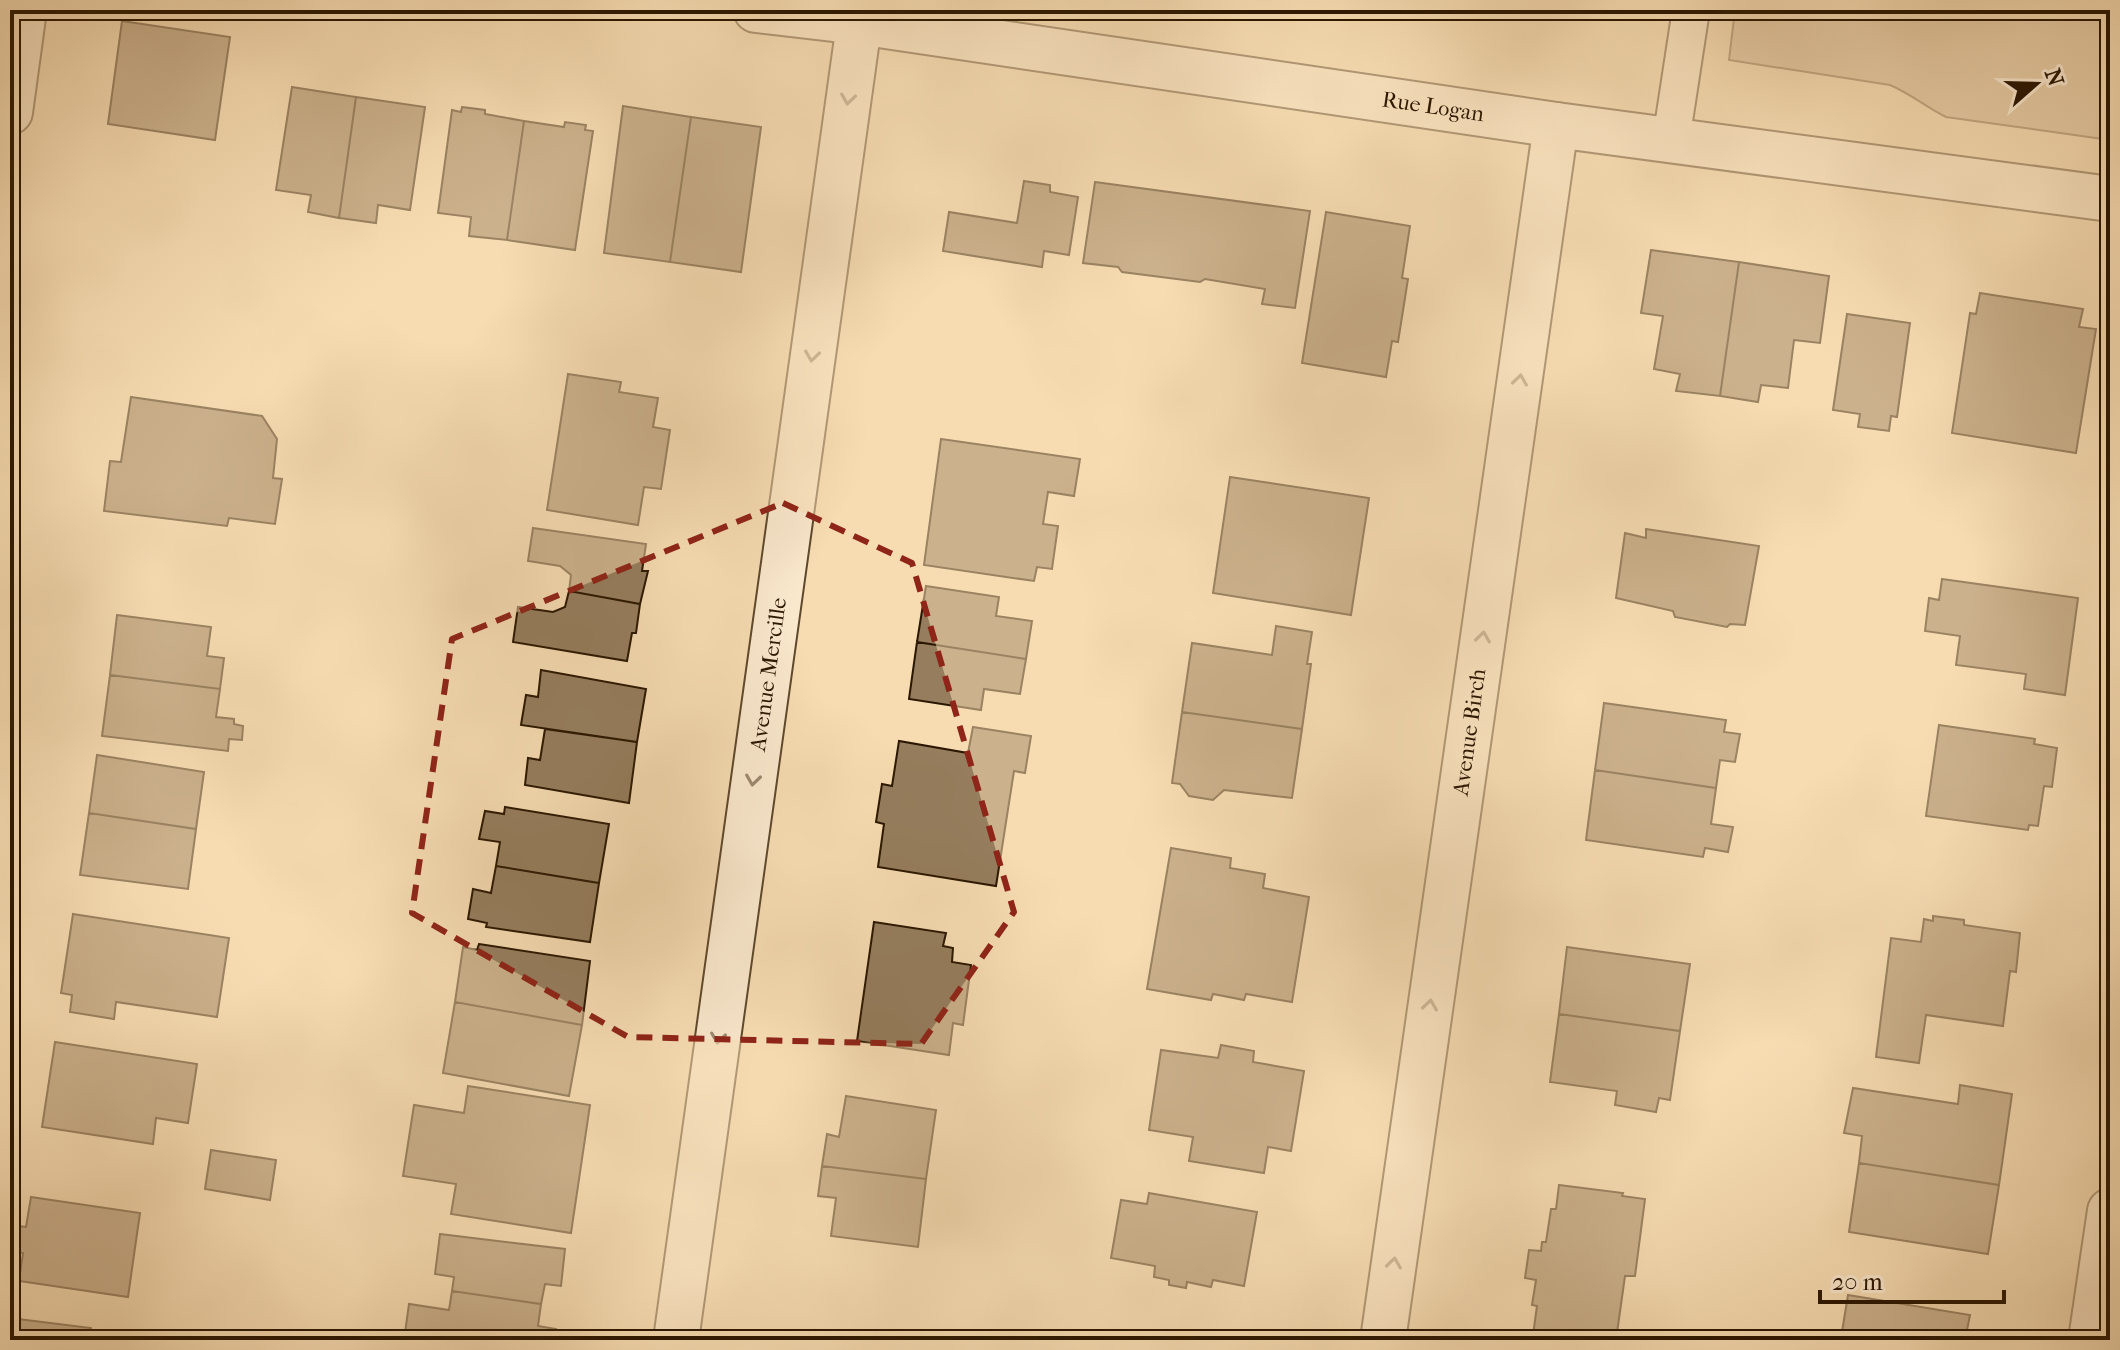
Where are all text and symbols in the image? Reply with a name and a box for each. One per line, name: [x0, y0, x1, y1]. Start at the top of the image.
north arrow: [1996, 44, 2076, 124]
text: N: [2039, 65, 2069, 90]
street label: Rue Logan: [1380, 86, 1486, 127]
one-way arrow: [840, 92, 857, 106]
one-way arrow: [804, 350, 821, 363]
one-way arrow: [1511, 373, 1528, 387]
street label: Avenue Mercille: [745, 596, 792, 754]
one-way arrow: [1474, 630, 1491, 644]
street label: Avenue Birch: [1448, 666, 1492, 798]
one-way arrow: [745, 774, 762, 787]
one-way arrow: [1421, 999, 1438, 1012]
one-way arrow: [710, 1031, 727, 1045]
scale bar: [1820, 1254, 2004, 1304]
one-way arrow: [1385, 1256, 1402, 1270]
text: 20 m: [1832, 1268, 1883, 1296]

